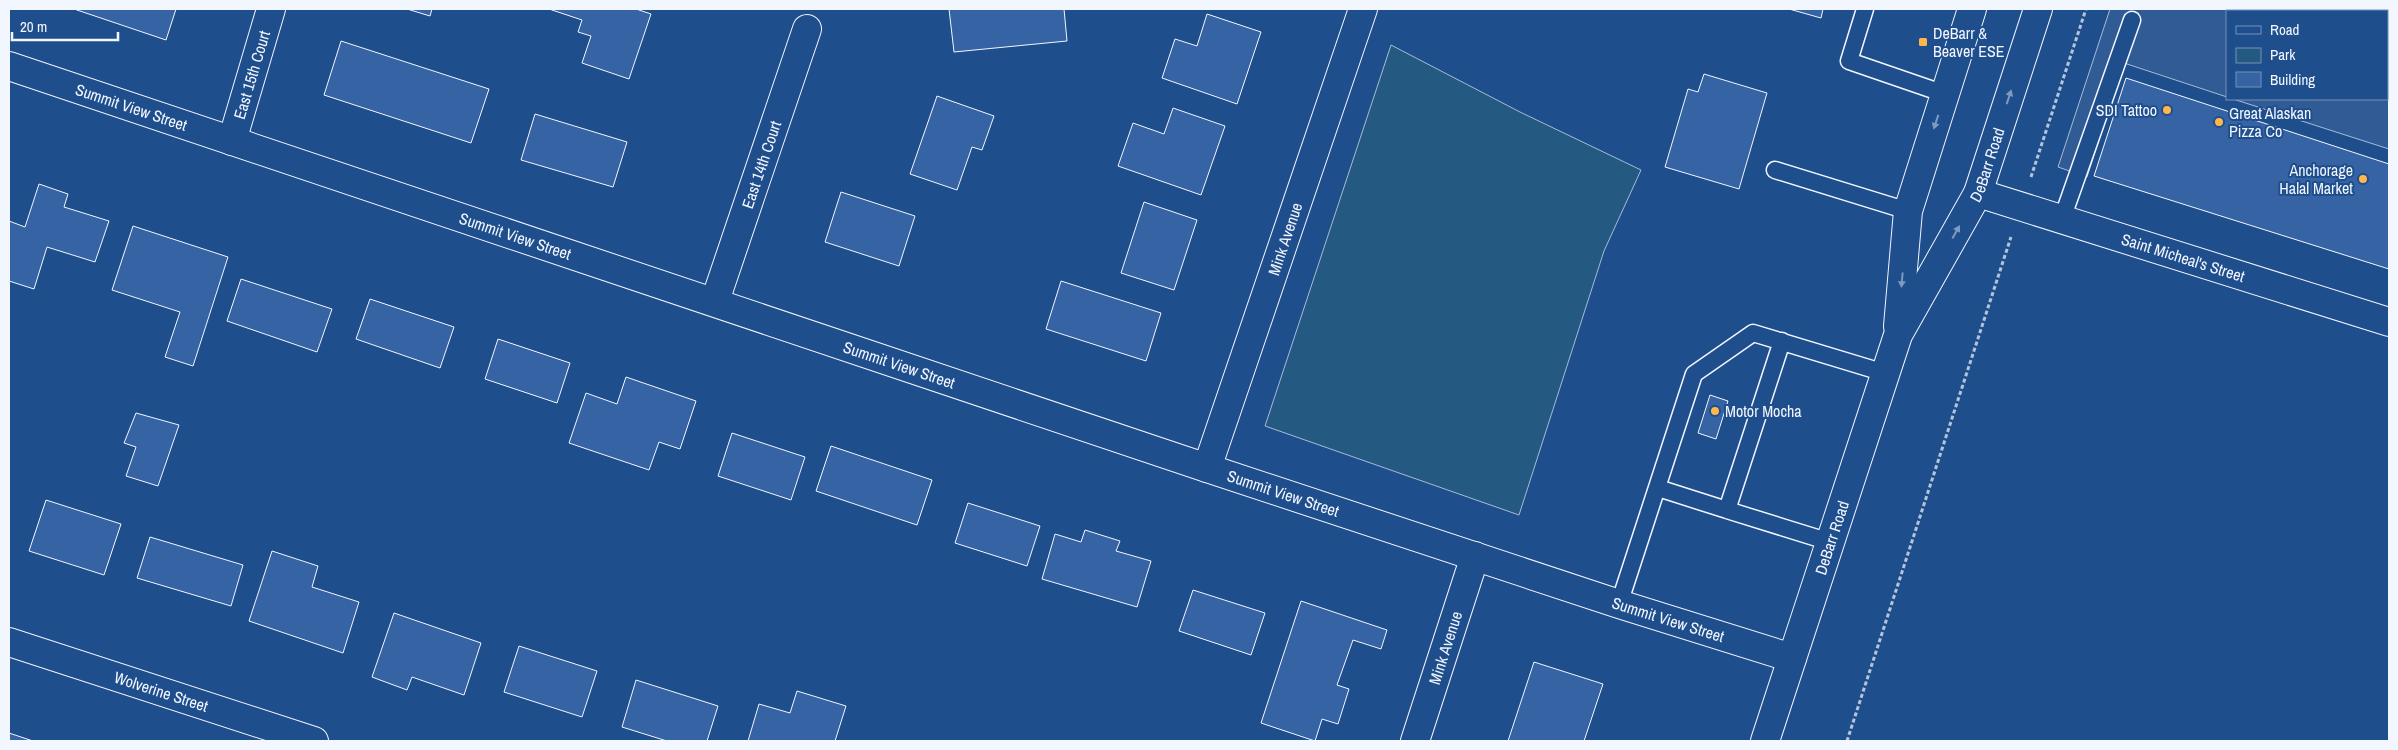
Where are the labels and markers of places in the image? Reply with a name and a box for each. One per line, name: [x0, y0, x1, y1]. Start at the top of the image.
place label: DeBarr & Beaver ESE: [1933, 22, 2004, 62]
marker: DeBarr & Beaver ESE: [1917, 36, 1929, 48]
place label: SDI Tattoo: [2096, 99, 2157, 121]
place label: Great Alaskan Pizza Co: [2229, 102, 2311, 142]
marker: SDI Tattoo: [2161, 104, 2173, 116]
marker: Great Alaskan Pizza Co: [2213, 116, 2225, 128]
place label: Anchorage Halal Market: [2279, 159, 2353, 199]
marker: Anchorage Halal Market: [2357, 173, 2369, 185]
place label: Motor Mocha: [1725, 400, 1802, 422]
marker: Motor Mocha: [1709, 405, 1721, 417]

